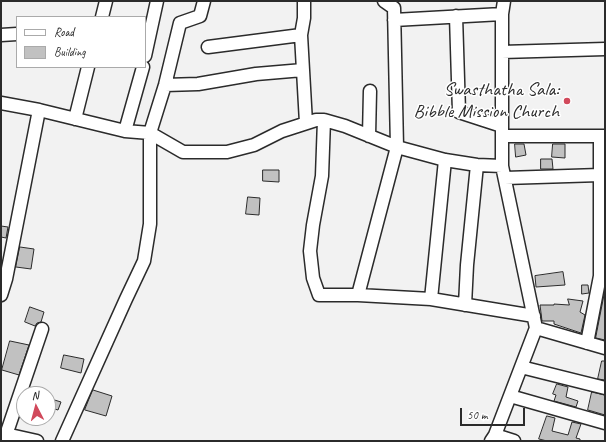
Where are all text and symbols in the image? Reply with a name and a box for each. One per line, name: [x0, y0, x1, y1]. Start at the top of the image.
legend: [16, 16, 146, 68]
text: Road: [54, 24, 74, 40]
text: Building: [54, 44, 86, 60]
place label: Swasthatha Sala: Bibble Mission Church: [414, 79, 559, 123]
marker: Swasthatha Sala: Bibble Mission Church: [562, 96, 572, 106]
north arrow: [16, 386, 56, 426]
text: N: [31, 388, 39, 402]
scale bar: [462, 400, 527, 426]
text: 50 m: [467, 407, 487, 423]

